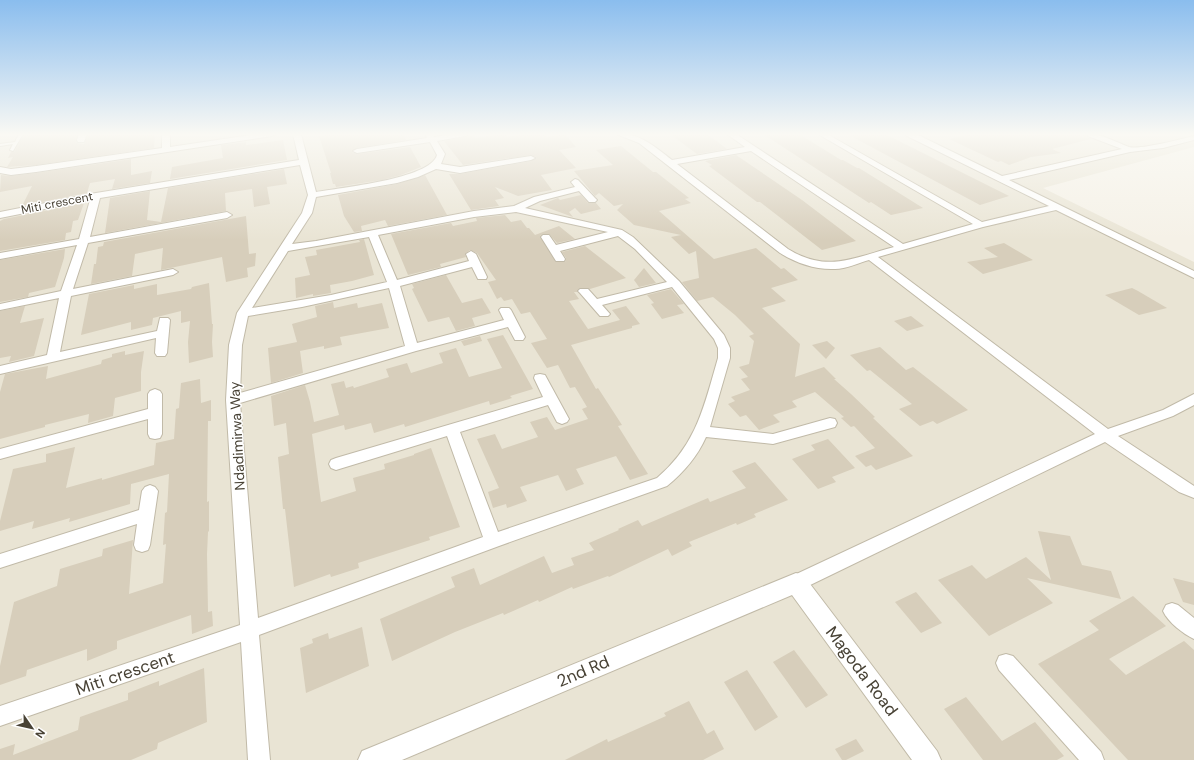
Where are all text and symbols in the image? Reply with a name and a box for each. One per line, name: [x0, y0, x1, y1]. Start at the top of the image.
street label: Miti crescent: [20, 188, 95, 218]
street label: Ndadimirwa Way: [225, 381, 249, 491]
street label: Magoda Road: [821, 622, 903, 720]
street label: Miti crescent: [73, 646, 177, 700]
street label: 2nd Rd: [553, 650, 613, 692]
north arrow: [12, 708, 52, 748]
text: N: [32, 726, 48, 741]

